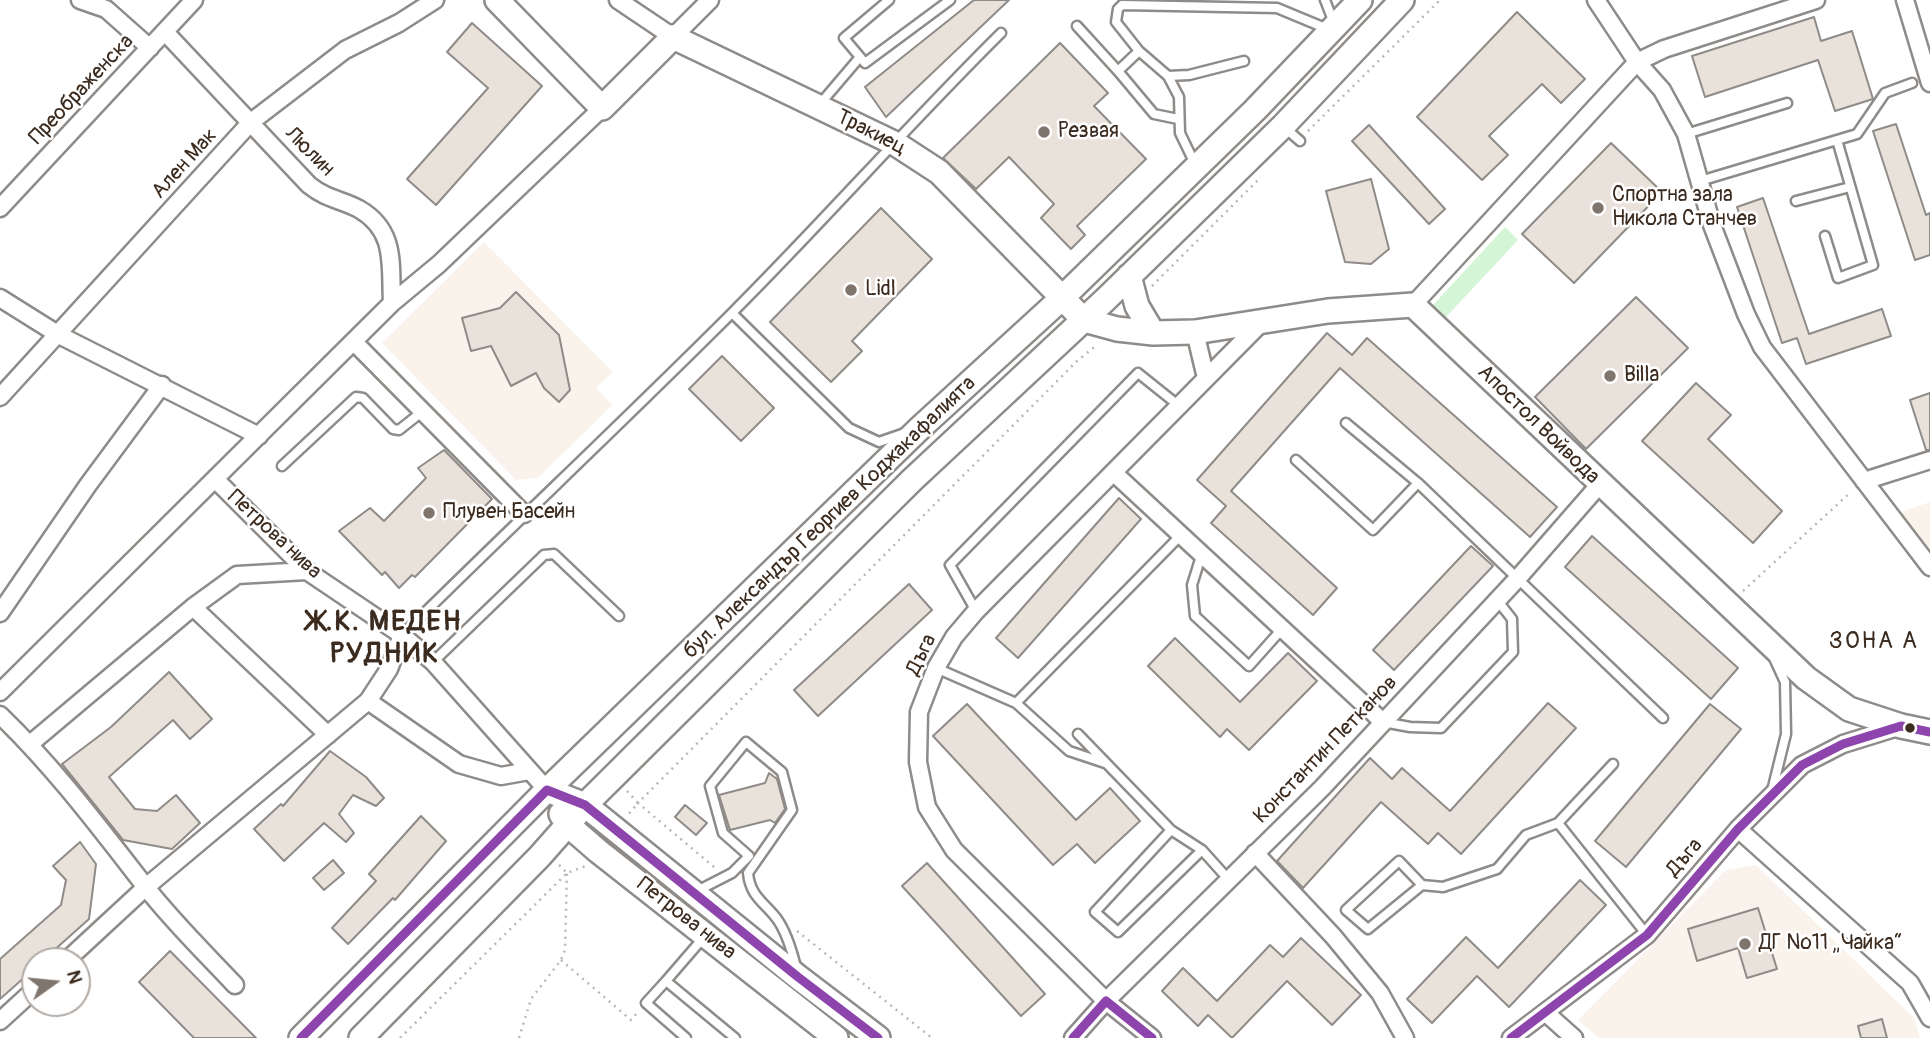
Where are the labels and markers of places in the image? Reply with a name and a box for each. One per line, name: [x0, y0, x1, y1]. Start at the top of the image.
place label: Резвая: [1058, 119, 1119, 145]
marker: Резвая: [1036, 124, 1052, 140]
place label: Спортна зала Никола Станчев: [1612, 183, 1757, 233]
marker: Спортна зала Никола Станчев: [1590, 200, 1606, 216]
place label: Lidl: [865, 277, 896, 303]
marker: Lidl: [843, 282, 859, 298]
place label: Billa: [1624, 363, 1659, 389]
marker: Billa: [1602, 368, 1618, 384]
place label: Плувен Басейн: [443, 500, 575, 526]
marker: Плувен Басейн: [421, 505, 437, 521]
unlabelled marker: [1903, 721, 1917, 735]
place label: ДГ №11 „Чайка“: [1759, 931, 1903, 957]
marker: ДГ №11 „Чайка“: [1737, 936, 1753, 952]

